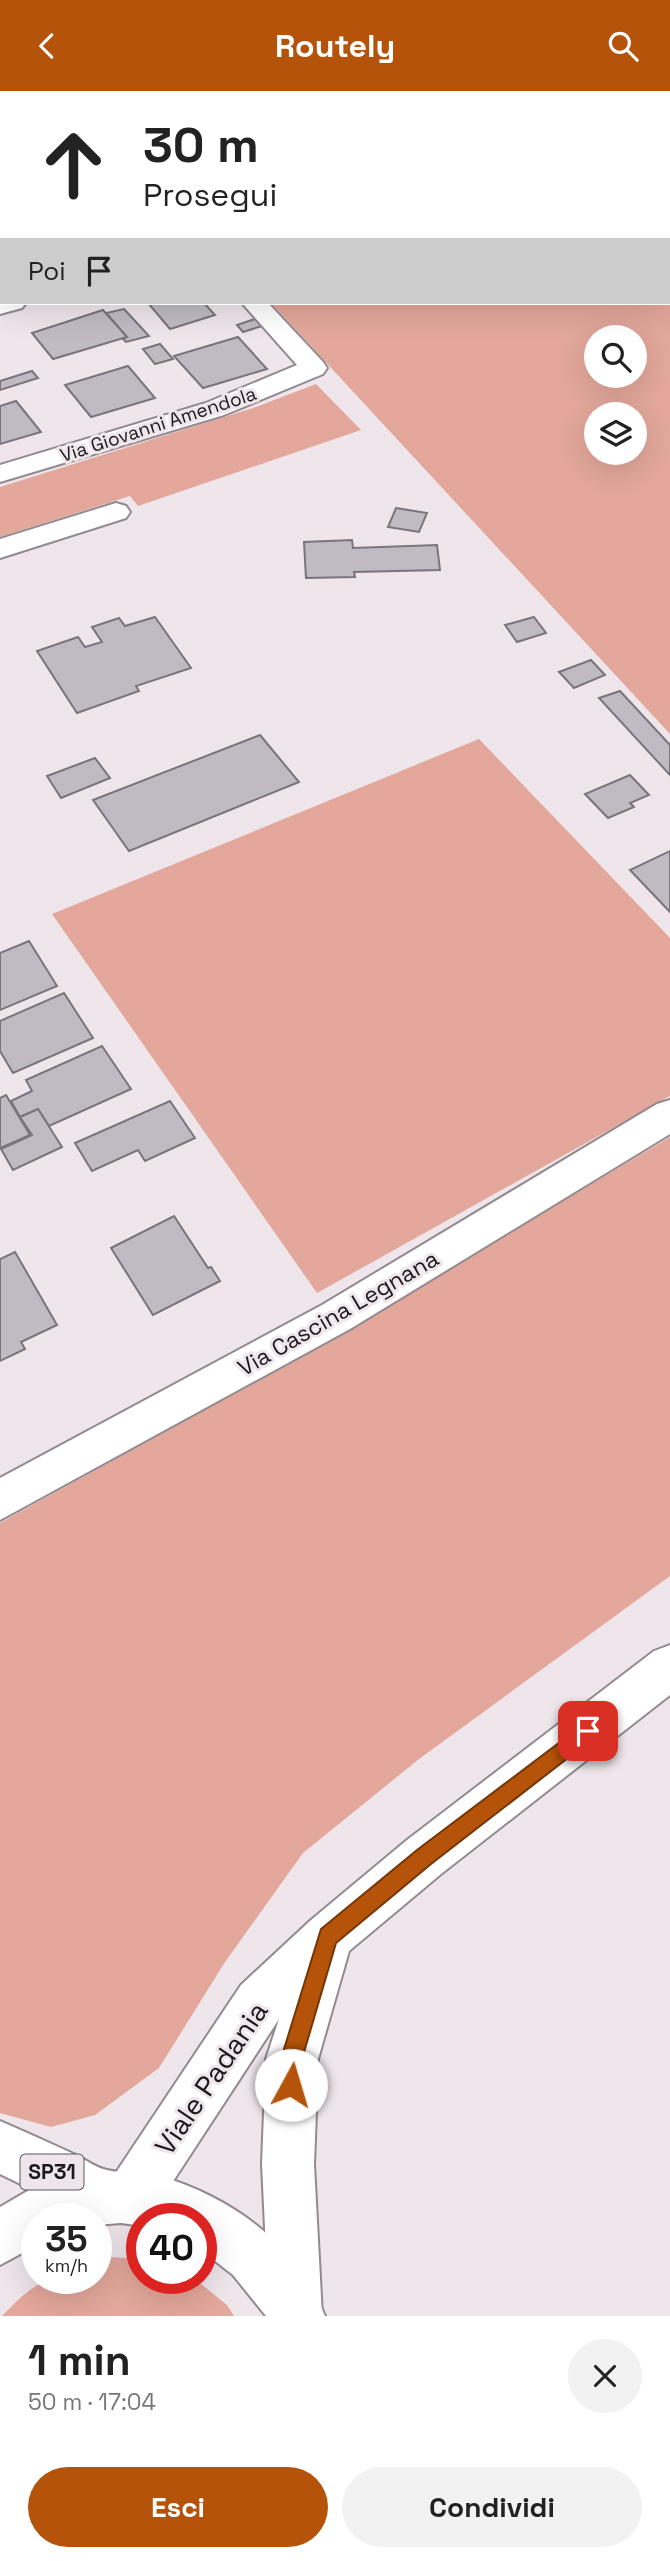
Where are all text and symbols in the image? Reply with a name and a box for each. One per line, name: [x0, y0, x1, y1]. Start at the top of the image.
text: Routely: [275, 26, 395, 66]
icon: back: [28, 27, 66, 65]
icon: search: [604, 27, 642, 65]
text: 30 m: [143, 114, 259, 176]
icon: ahead: [28, 119, 119, 210]
text: Prosegui: [143, 175, 277, 215]
icon: arrive: [80, 252, 118, 290]
text: Poi: [28, 254, 66, 288]
map controls: [584, 325, 647, 465]
button: search: [584, 325, 647, 388]
street label: Via Giovanni Amendola: [57, 381, 260, 468]
button: layers: [584, 402, 647, 465]
street label: Via Cascina Legnana: [232, 1243, 444, 1383]
pin: [558, 1701, 618, 1761]
icon: arrive: [569, 1712, 607, 1750]
street label: Viale Padania: [146, 1994, 276, 2162]
position arrow: [254, 2048, 328, 2122]
road number: SP31: [20, 2155, 84, 2189]
speed limit sign: 40: [126, 2203, 217, 2294]
text: 35: [45, 2217, 88, 2261]
text: km/h: [45, 2254, 88, 2277]
text: 1 min: [28, 2334, 131, 2387]
button: close: [568, 2339, 642, 2413]
text: 50 m · 17:04: [28, 2387, 156, 2417]
button: Esci: [28, 2467, 328, 2547]
button: Condividi: [342, 2467, 642, 2547]

